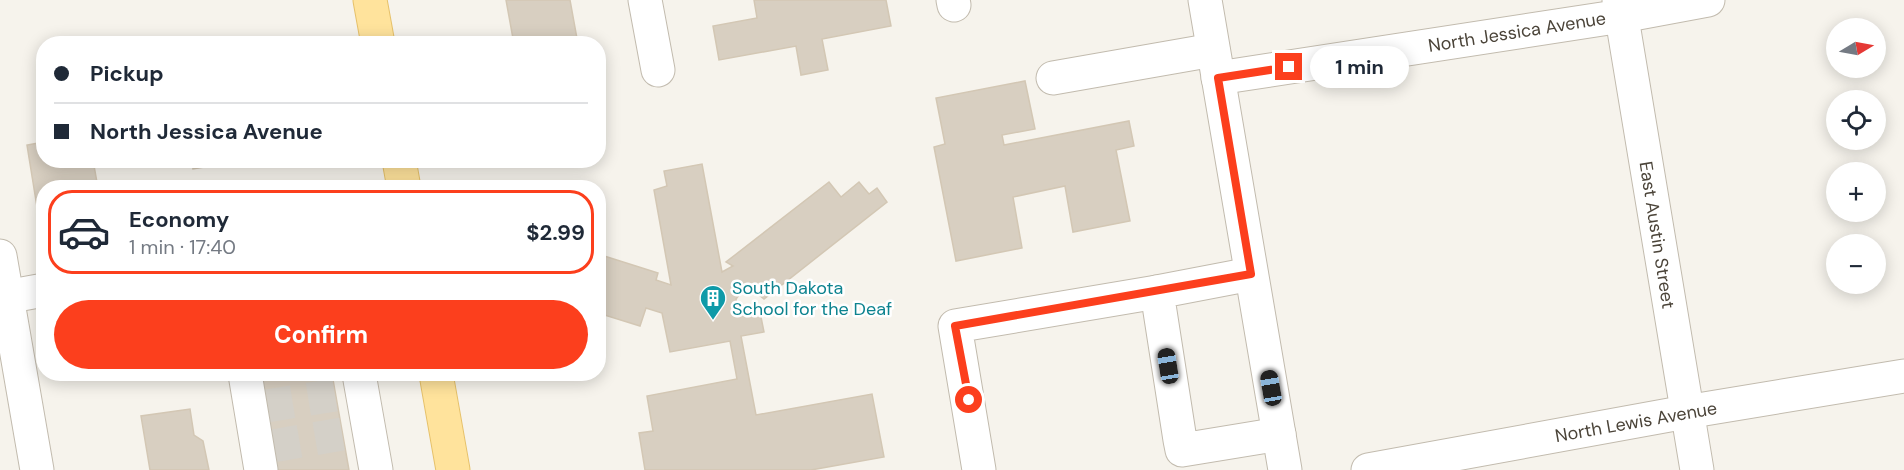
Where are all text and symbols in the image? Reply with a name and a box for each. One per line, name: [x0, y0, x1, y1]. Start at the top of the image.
street label: North Jessica Avenue: [1426, 6, 1608, 58]
north arrow: [1826, 18, 1886, 78]
map controls: [1826, 18, 1886, 294]
callout: 1 min: [1310, 46, 1409, 88]
route end: [1275, 53, 1302, 80]
text: 1 min: [1335, 54, 1384, 80]
text: Pickup: [90, 59, 164, 88]
button: locate: [1826, 90, 1886, 150]
text: North Jessica Avenue: [90, 117, 323, 146]
street label: East Austin Street: [1634, 160, 1680, 310]
button: +: [1826, 162, 1886, 222]
icon: car: [57, 205, 111, 259]
text: Economy: [129, 205, 229, 234]
text: $2.99: [526, 218, 585, 247]
text: 1 min · 17:40: [129, 234, 236, 260]
button: −: [1826, 234, 1886, 294]
place label: South Dakota School for the Deaf: [732, 276, 892, 321]
building icon: South Dakota School for the Deaf: [698, 283, 728, 321]
button: Confirm: [54, 300, 588, 369]
car: [1156, 347, 1180, 385]
car: [1259, 369, 1283, 407]
route start: [955, 386, 982, 413]
street label: North Lewis Avenue: [1553, 396, 1719, 448]

